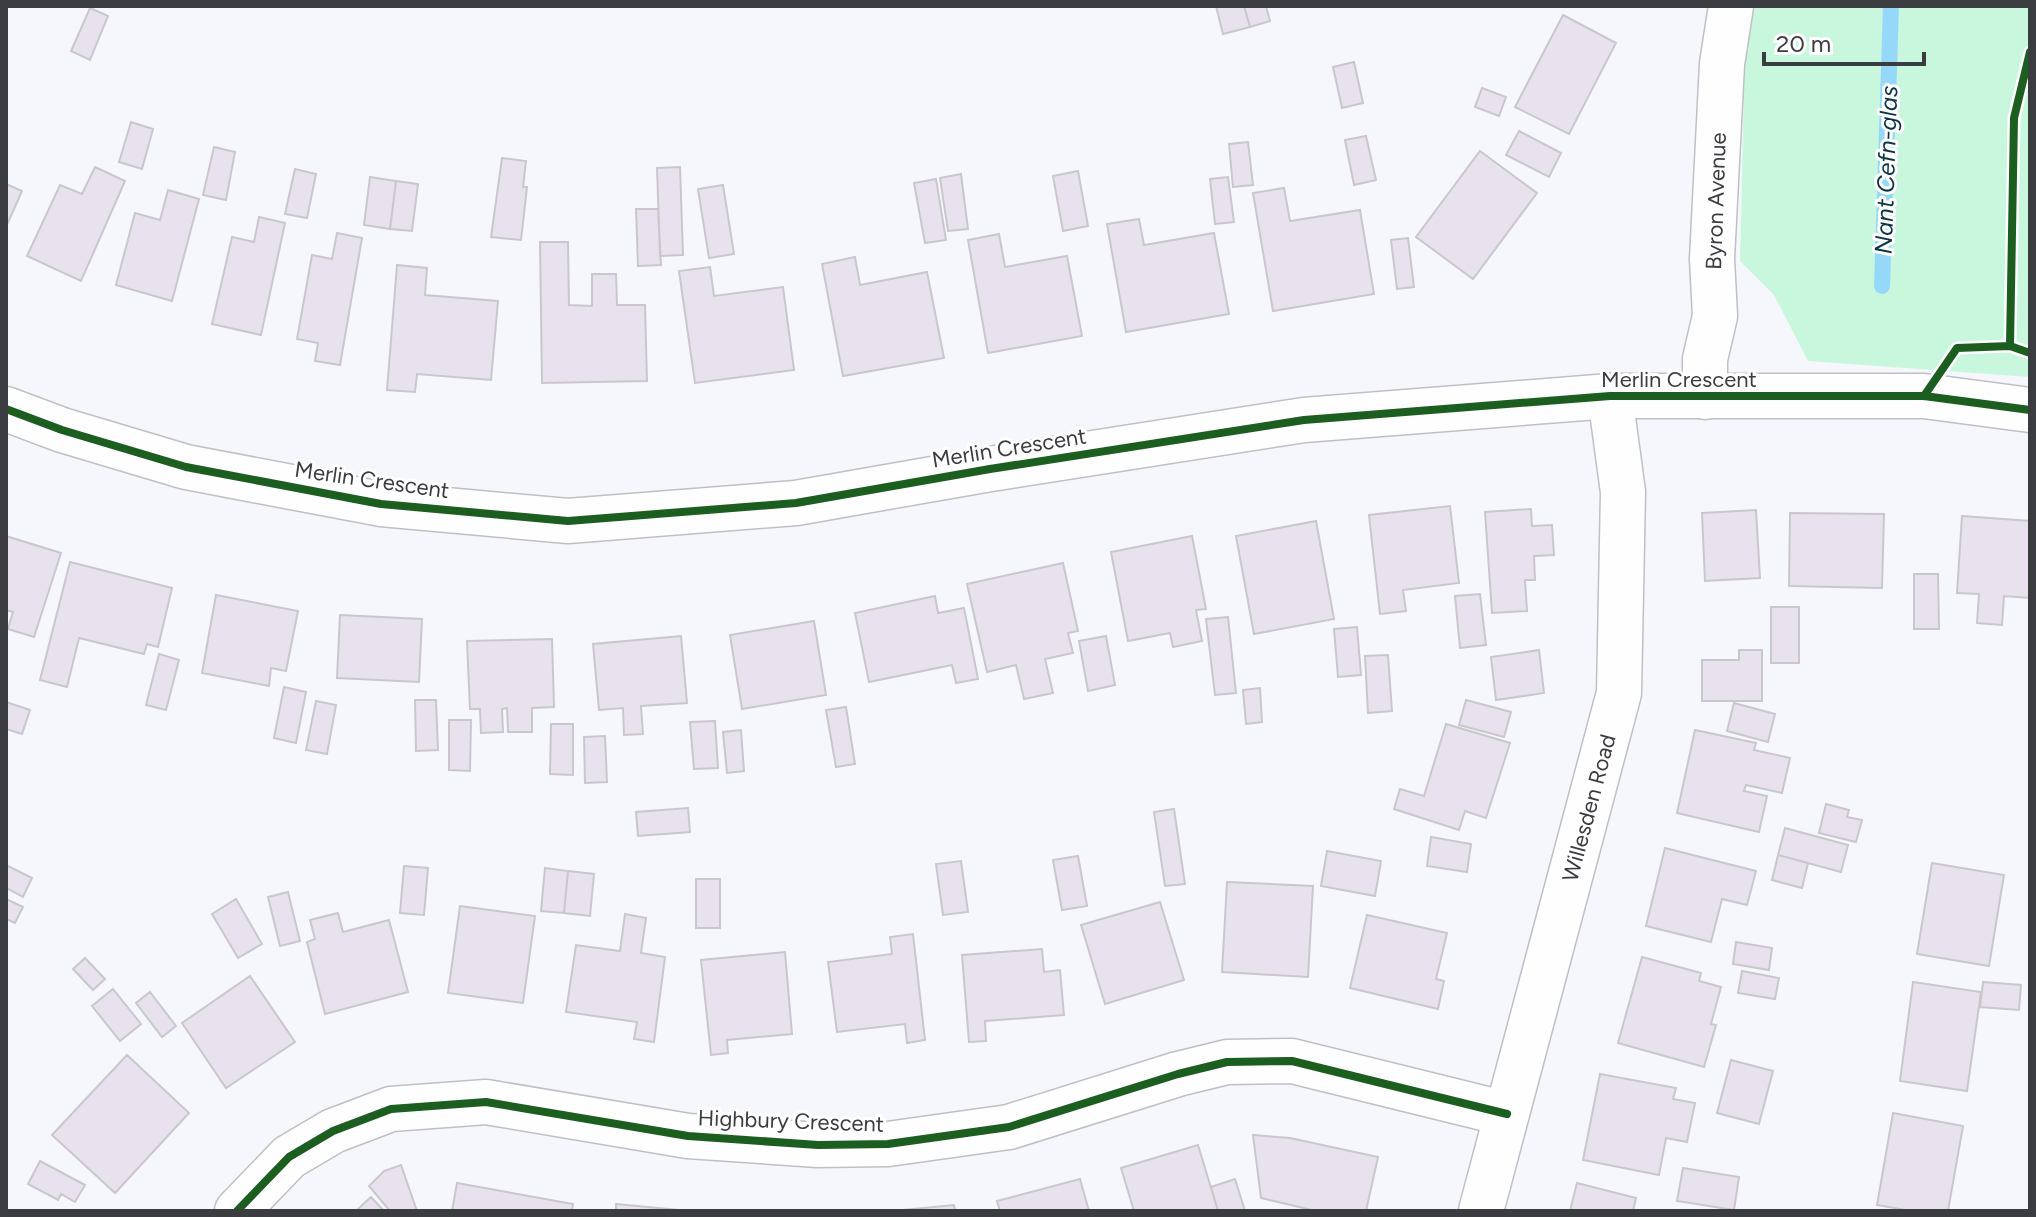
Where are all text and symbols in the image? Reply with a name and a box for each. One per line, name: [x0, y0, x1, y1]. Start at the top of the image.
scale bar: [1764, 16, 1924, 66]
text: 20 m: [1776, 29, 1831, 58]
water label: Nant Cefn-glas: [1869, 85, 1903, 255]
street label: Byron Avenue: [1700, 132, 1732, 270]
street label: Merlin Crescent: [1601, 366, 1757, 393]
street label: Merlin Crescent: [930, 422, 1088, 474]
street label: Merlin Crescent: [293, 456, 451, 504]
street label: Willesden Road: [1556, 731, 1622, 885]
street label: Highbury Crescent: [697, 1104, 885, 1138]

